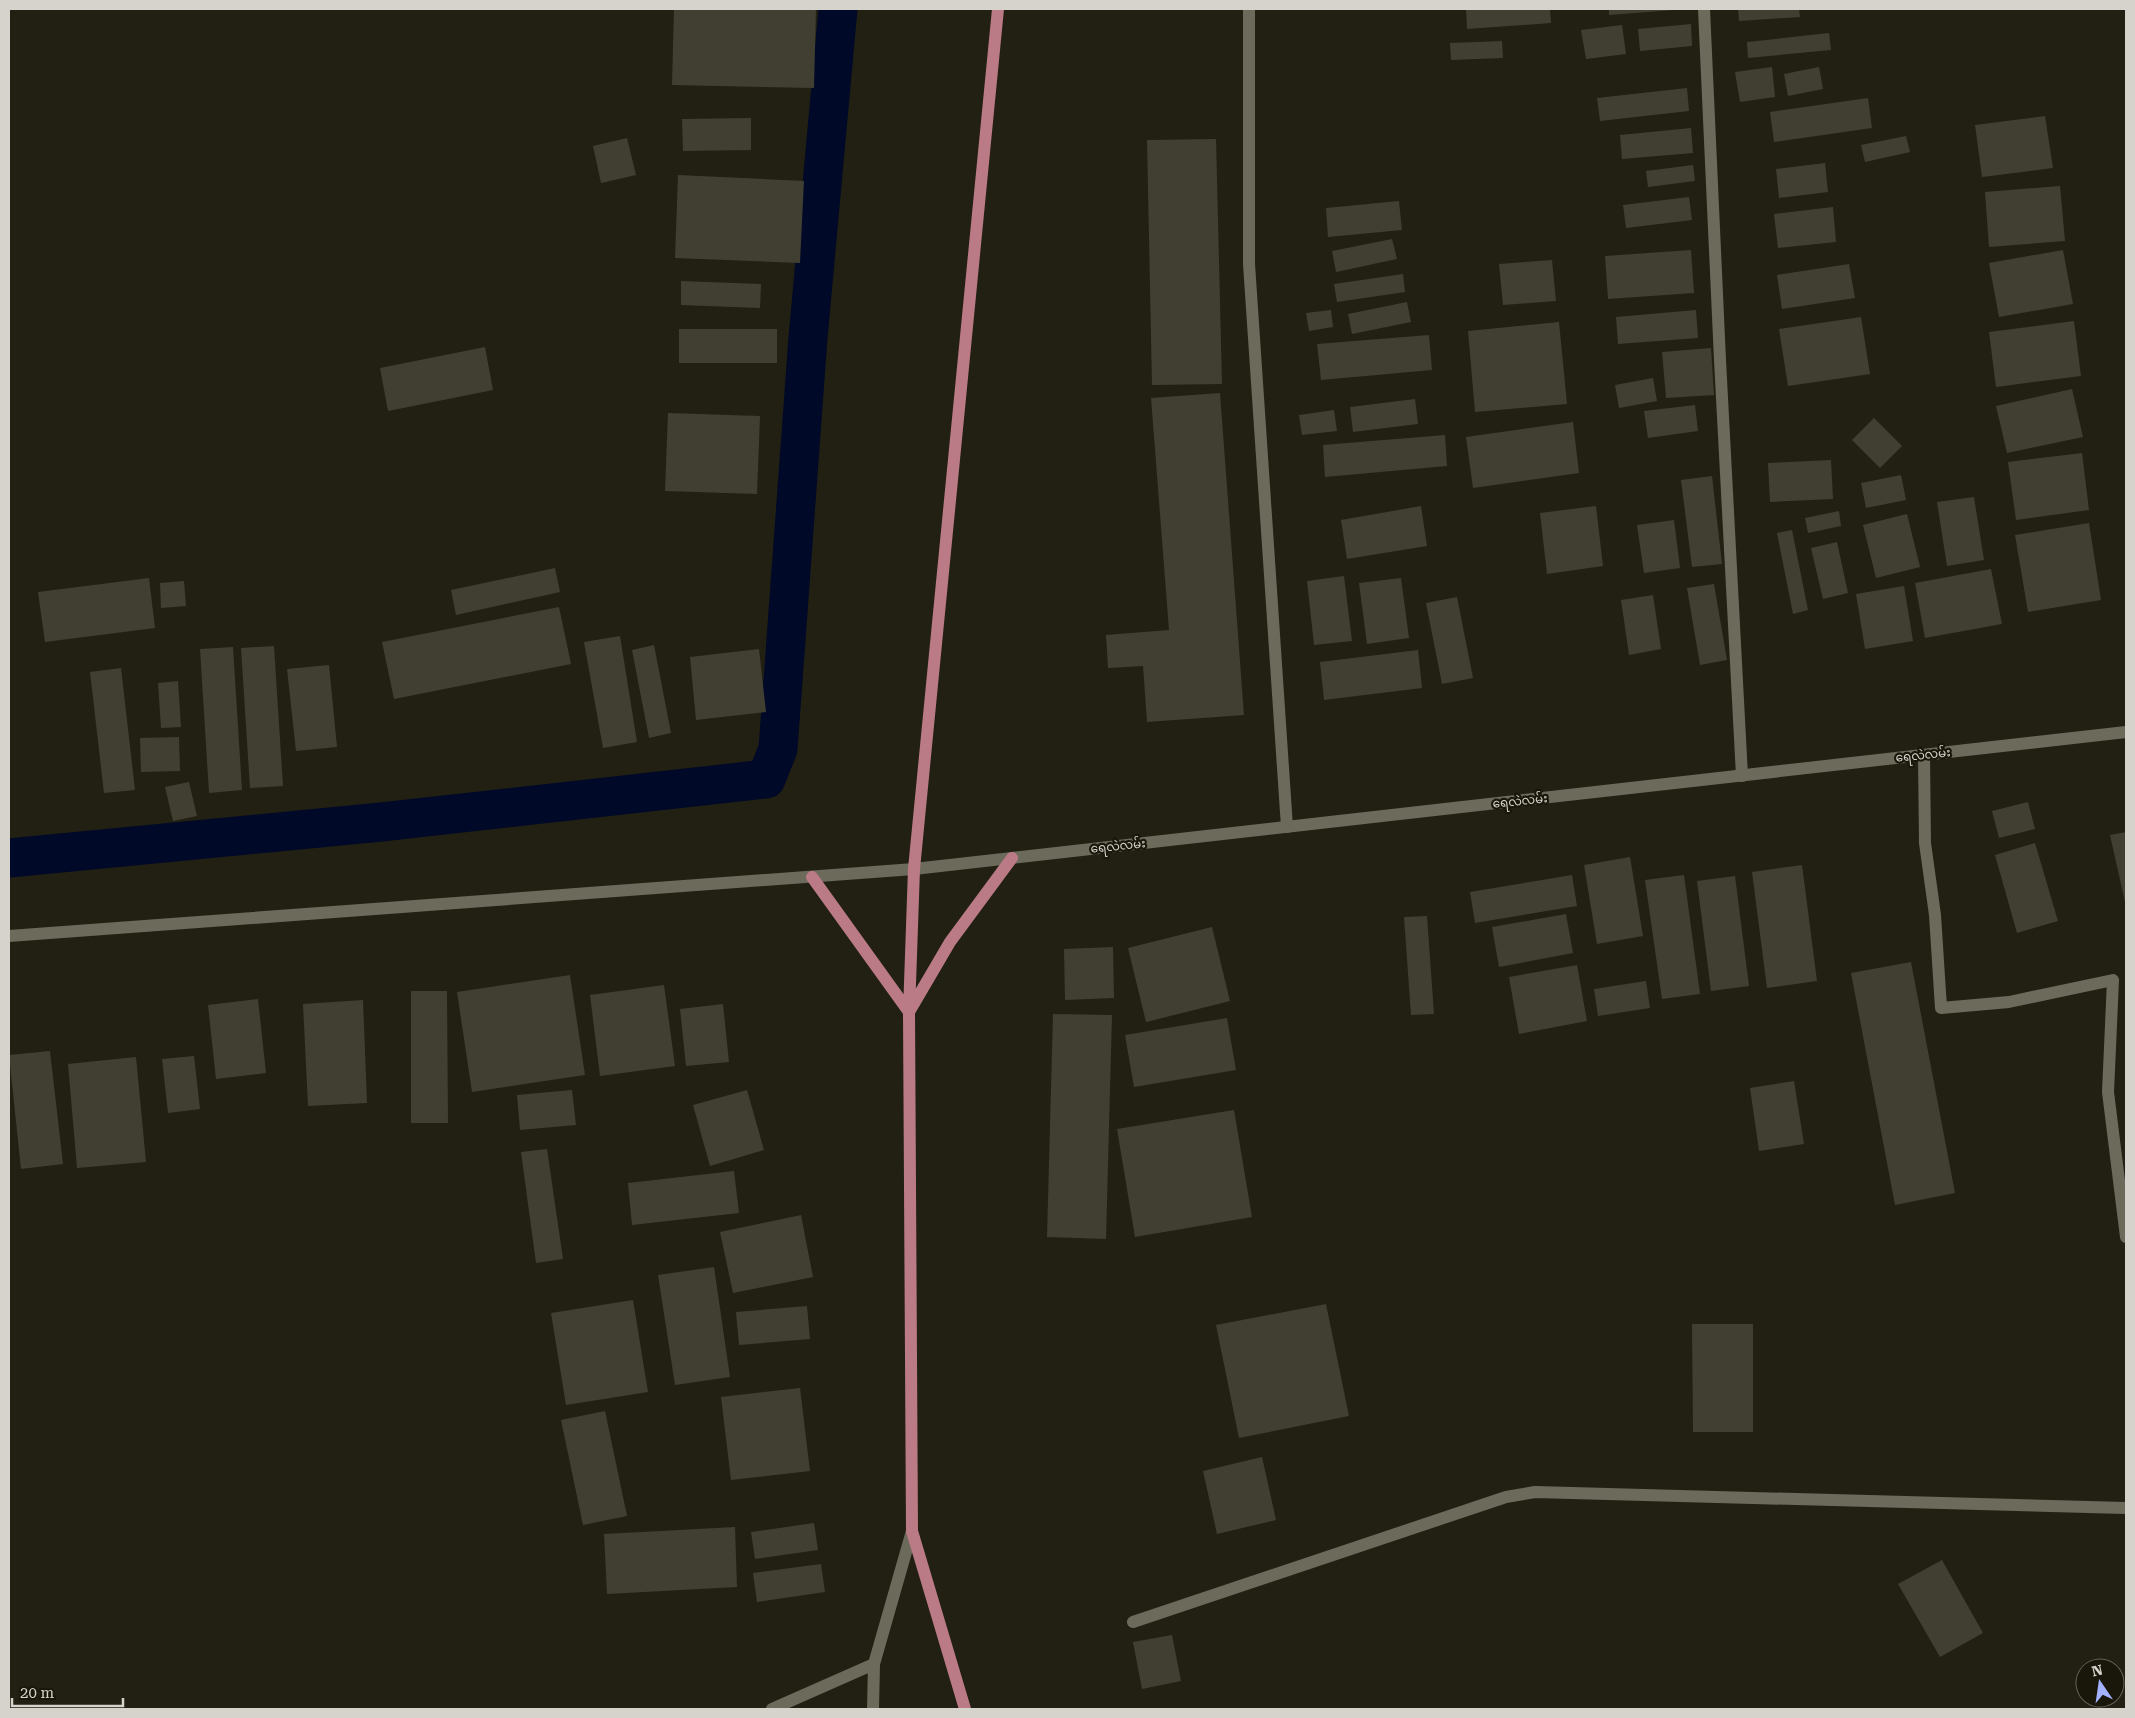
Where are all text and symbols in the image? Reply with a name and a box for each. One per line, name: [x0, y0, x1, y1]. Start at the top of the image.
street label: ရေလဲလမ်း: [1895, 743, 1951, 768]
street label: ရေလဲလမ်း: [1492, 789, 1548, 814]
street label: ရေလဲလမ်း: [1090, 834, 1146, 859]
north arrow: [2075, 1658, 2125, 1708]
text: N: [2090, 1661, 2104, 1679]
scale bar: [12, 1676, 124, 1708]
text: 20 m: [20, 1684, 55, 1702]

